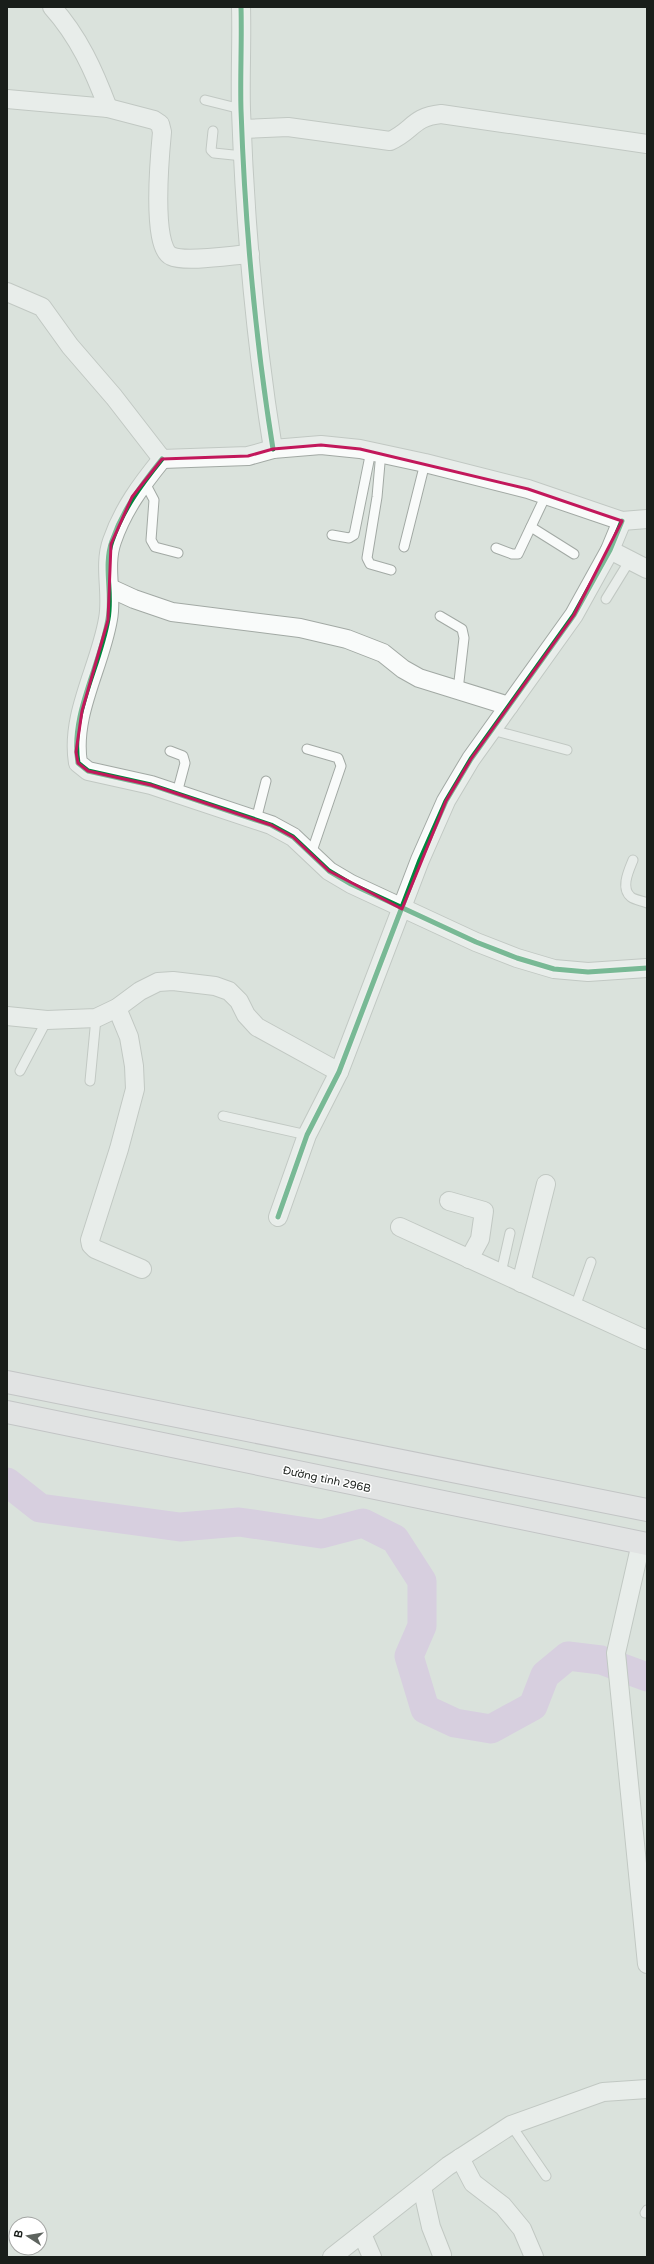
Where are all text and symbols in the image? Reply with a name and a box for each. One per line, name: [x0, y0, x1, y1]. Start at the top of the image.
street label: Đường tỉnh 296B: [282, 1464, 373, 1495]
north arrow: [8, 2216, 48, 2256]
text: B: [12, 2229, 26, 2239]

